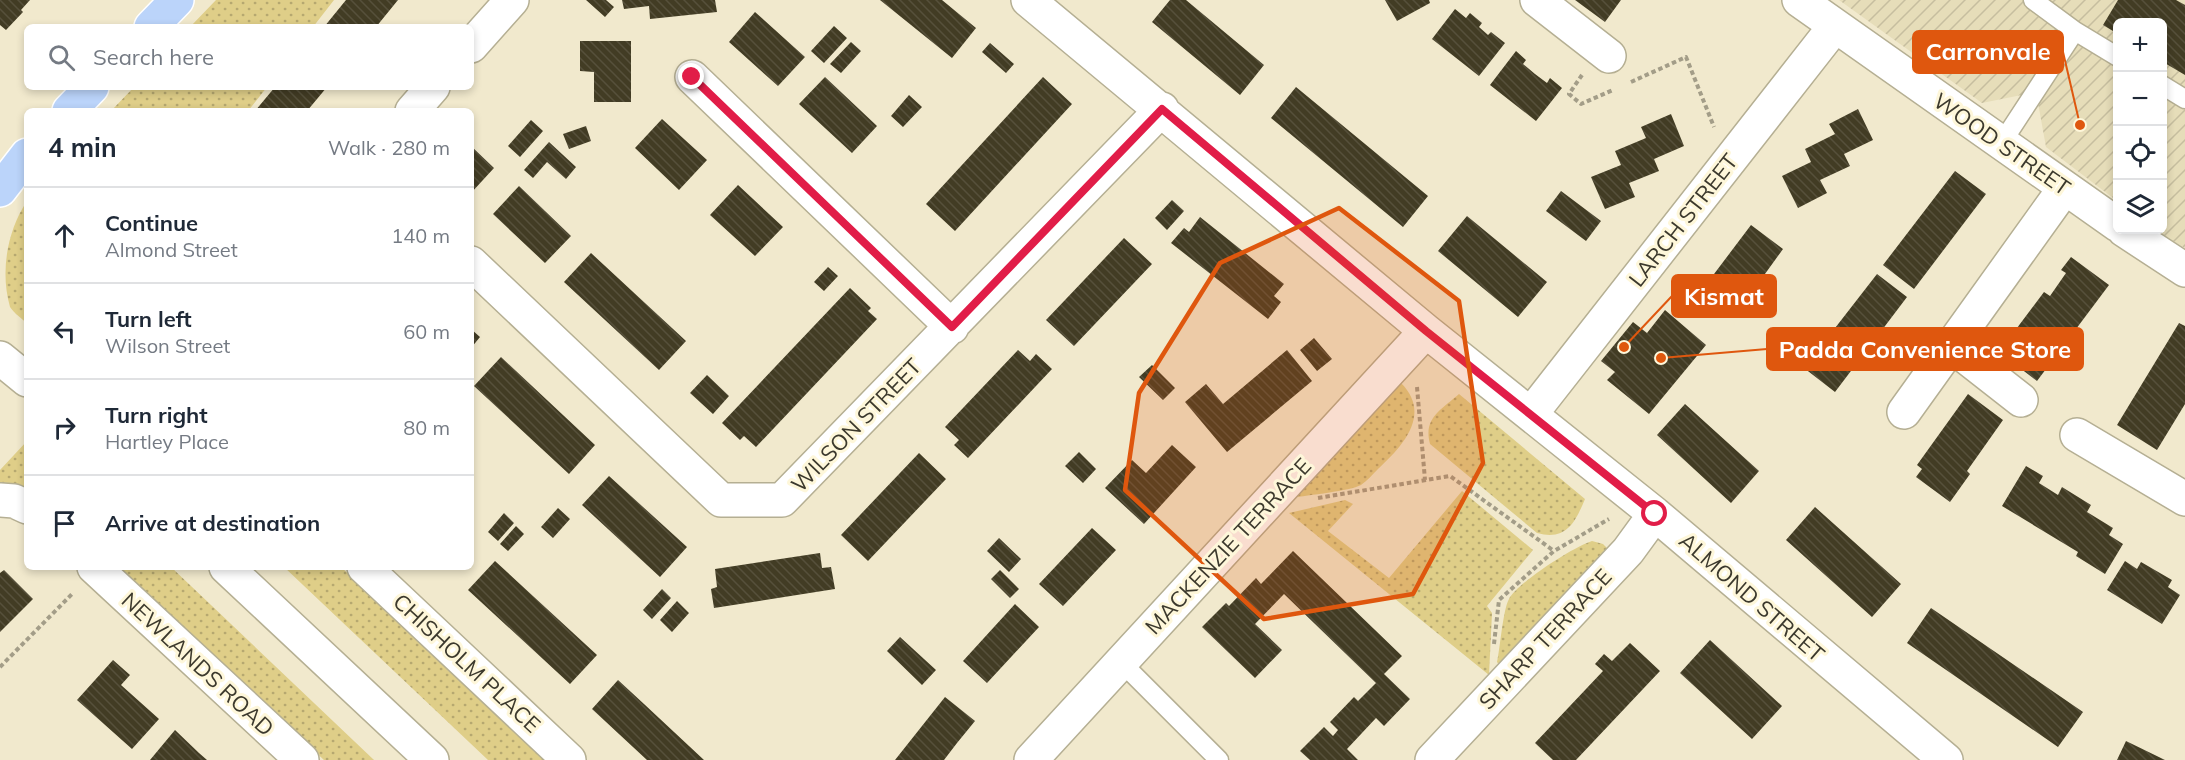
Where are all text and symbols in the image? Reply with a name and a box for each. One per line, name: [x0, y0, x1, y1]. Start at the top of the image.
map controls: [2113, 18, 2167, 234]
button: +: [2113, 18, 2167, 72]
search box: [24, 24, 474, 90]
callout: Carronvale: [1913, 31, 2063, 73]
text: Carronvale: [1925, 36, 2051, 66]
icon: search: [45, 41, 78, 74]
text: Search here: [93, 43, 214, 71]
route end: [678, 63, 704, 89]
button: −: [2113, 72, 2167, 126]
street label: WOOD STREET: [1928, 86, 2076, 202]
button: locate: [2113, 126, 2167, 180]
text: 4 min: [48, 131, 117, 164]
text: Walk · 280 m: [328, 135, 450, 160]
street label: LARCH STREET: [1622, 148, 1744, 292]
button: layers: [2113, 180, 2167, 234]
text: Continue: [105, 209, 198, 237]
icon: ahead: [48, 219, 81, 252]
text: 140 m: [391, 223, 450, 248]
text: Almond Street: [105, 237, 238, 262]
callout: Kismat: [1672, 275, 1776, 317]
text: Kismat: [1684, 281, 1764, 311]
text: Turn left: [105, 305, 192, 333]
icon: left: [48, 315, 81, 348]
text: 60 m: [403, 319, 450, 344]
callout: Padda Convenience Store: [1767, 328, 2083, 370]
text: Wilson Street: [105, 333, 230, 358]
text: Padda Convenience Store: [1779, 334, 2071, 364]
street label: WILSON STREET: [785, 352, 927, 498]
text: Turn right: [105, 401, 208, 429]
icon: right: [48, 411, 81, 444]
text: 80 m: [403, 415, 450, 440]
text: Hartley Place: [105, 429, 229, 454]
street label: MACKENZIE TERRACE: [1139, 452, 1317, 640]
route start: [1641, 500, 1667, 526]
icon: arrive: [48, 507, 81, 540]
text: Arrive at destination: [105, 509, 320, 537]
street label: ALMOND STREET: [1674, 526, 1830, 668]
street label: SHARP TERRACE: [1473, 563, 1617, 715]
street label: NEWLANDS ROAD: [116, 586, 280, 742]
street label: CHISHOLM PLACE: [387, 587, 547, 739]

